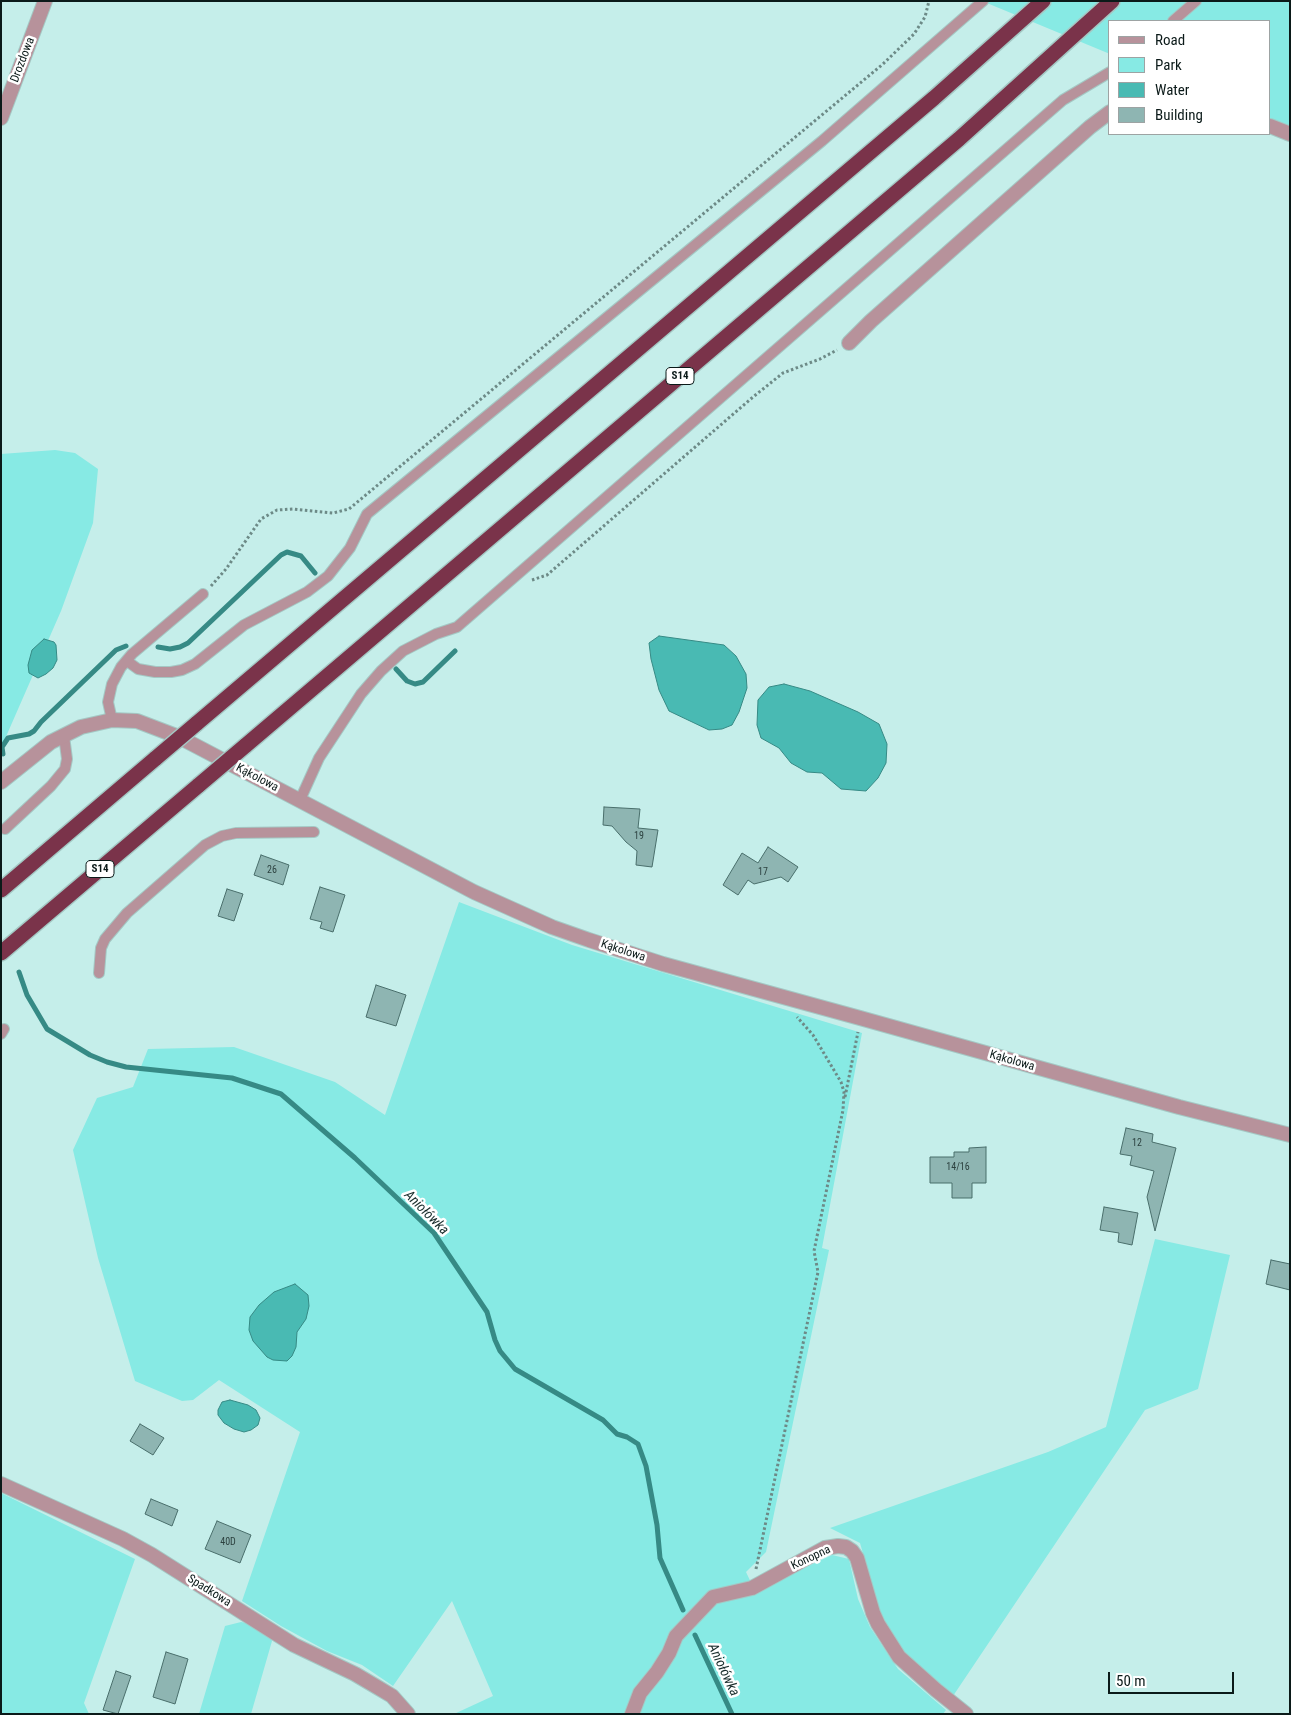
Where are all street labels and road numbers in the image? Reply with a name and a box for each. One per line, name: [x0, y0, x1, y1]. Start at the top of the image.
street label: Drozdowa: [8, 35, 38, 85]
road number: S14: [666, 368, 694, 384]
street label: Kąkolowa: [233, 761, 281, 795]
road number: S14: [86, 861, 114, 878]
street label: Kąkolowa: [599, 937, 647, 965]
street label: Kąkolowa: [988, 1048, 1036, 1074]
street label: Konopna: [789, 1543, 833, 1573]
street label: Spadkowa: [184, 1572, 234, 1610]

